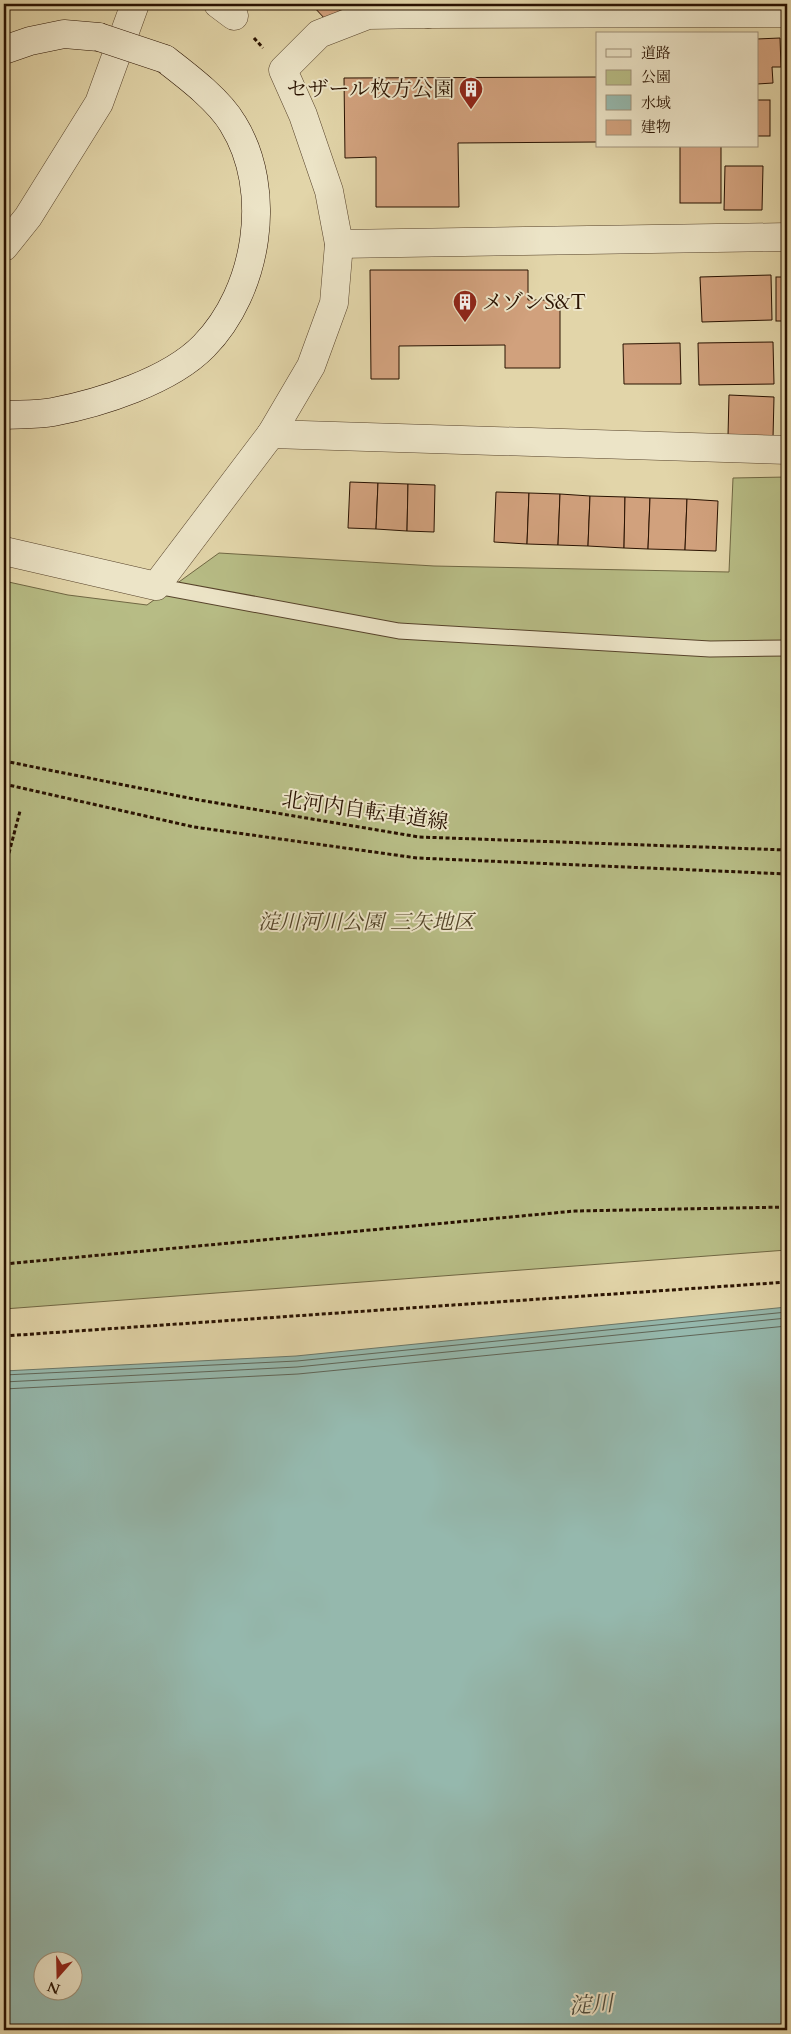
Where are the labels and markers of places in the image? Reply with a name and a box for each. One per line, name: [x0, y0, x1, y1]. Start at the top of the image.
place label: セザール枚方公園: [286, 75, 454, 104]
building icon: セザール枚方公園: [458, 76, 484, 110]
place label: メゾンS&T: [482, 288, 586, 317]
building icon: メゾンS&T: [452, 289, 478, 323]

